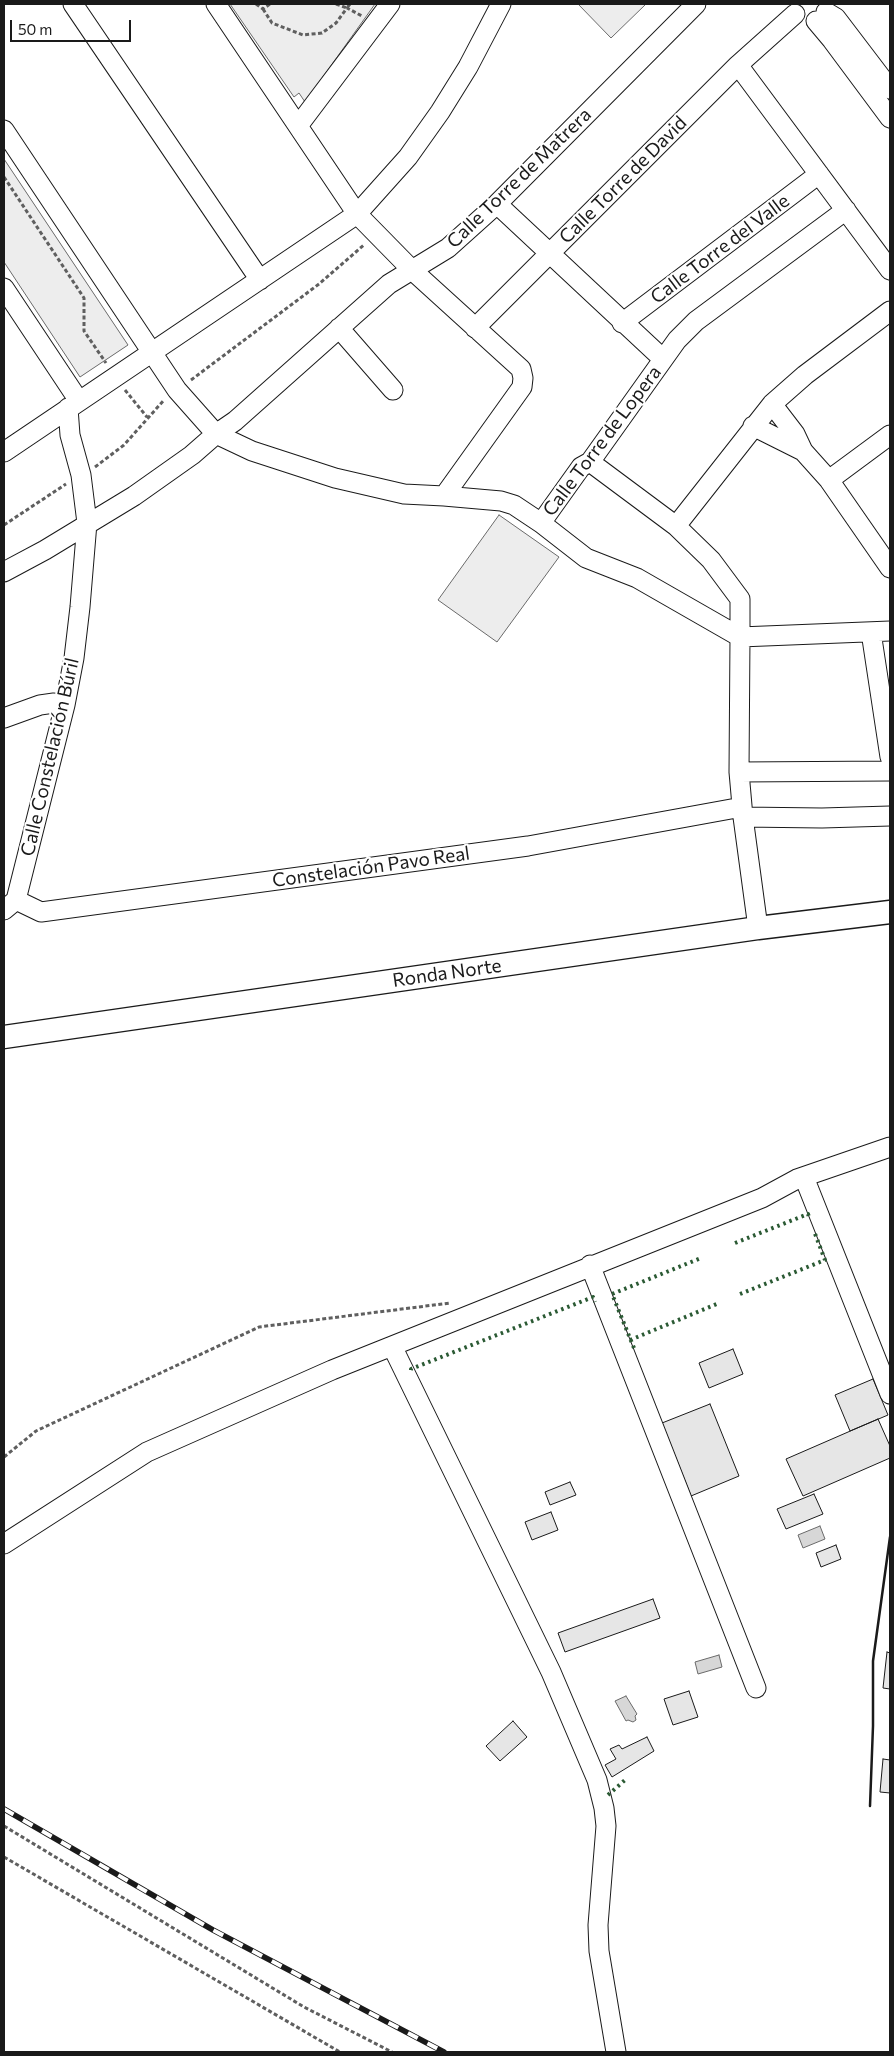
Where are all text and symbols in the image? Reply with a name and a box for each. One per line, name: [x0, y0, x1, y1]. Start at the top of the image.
scale bar: [12, 10, 134, 42]
text: 50 m: [18, 20, 52, 38]
street label: Calle Torre de Matrera: [442, 103, 596, 253]
street label: Calle Torre de David: [555, 112, 691, 248]
street label: Calle Torre del Valle: [646, 189, 794, 309]
street label: Calle Torre de Lopera: [538, 361, 666, 521]
street label: Calle Constelación Búril: [16, 656, 84, 858]
street label: Constelación Pavo Real: [271, 842, 471, 892]
street label: Ronda Norte: [391, 954, 503, 992]

